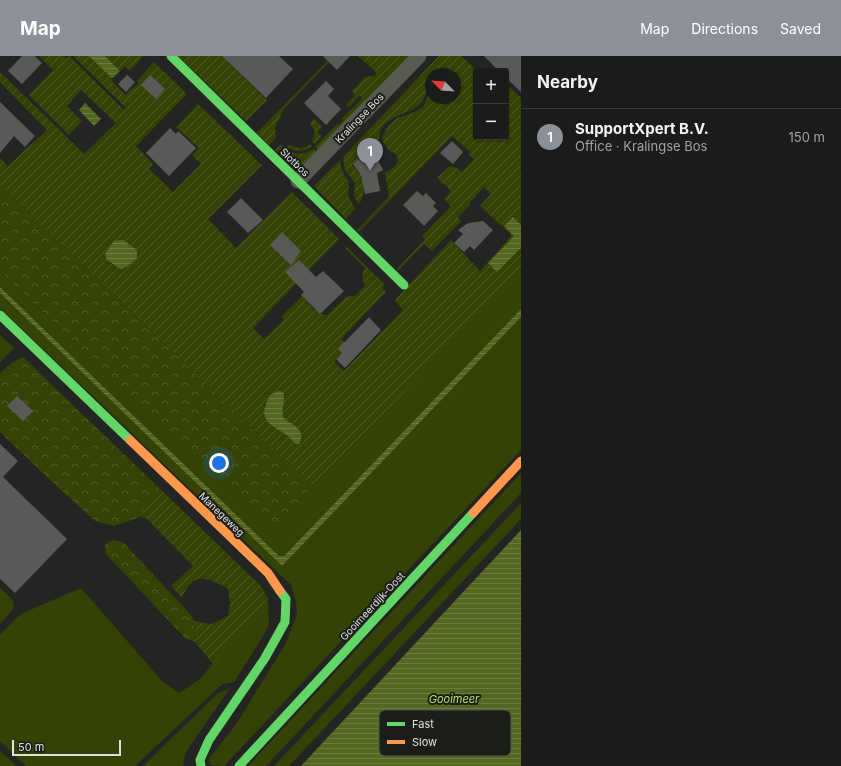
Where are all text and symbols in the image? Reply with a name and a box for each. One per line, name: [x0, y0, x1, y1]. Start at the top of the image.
text: Map: [20, 17, 61, 40]
text: Map: [640, 20, 669, 37]
text: Directions: [691, 20, 758, 37]
text: Saved: [780, 20, 821, 37]
north arrow: [425, 68, 461, 104]
map controls: [473, 68, 509, 140]
button: +: [473, 68, 509, 104]
text: Nearby: [537, 72, 598, 92]
street label: Kralingse Bos: [332, 91, 386, 145]
button: −: [473, 104, 509, 140]
text: SupportXpert B.V.: [575, 119, 709, 138]
text: 1: [547, 129, 553, 145]
text: 150 m: [789, 129, 825, 145]
pin: 1: [357, 138, 383, 171]
text: Office · Kralingse Bos: [575, 138, 707, 154]
street label: Slotbos: [278, 145, 312, 179]
your location: [209, 453, 229, 473]
street label: Manegeweg: [197, 489, 247, 539]
street label: Gooimeerdijk-Oost: [337, 569, 407, 643]
water label: Gooimeer: [429, 692, 480, 706]
legend: [379, 710, 511, 756]
text: Fast: [412, 717, 434, 731]
text: Slow: [412, 735, 437, 749]
scale bar: [12, 738, 121, 757]
text: 50 m: [18, 740, 44, 754]

